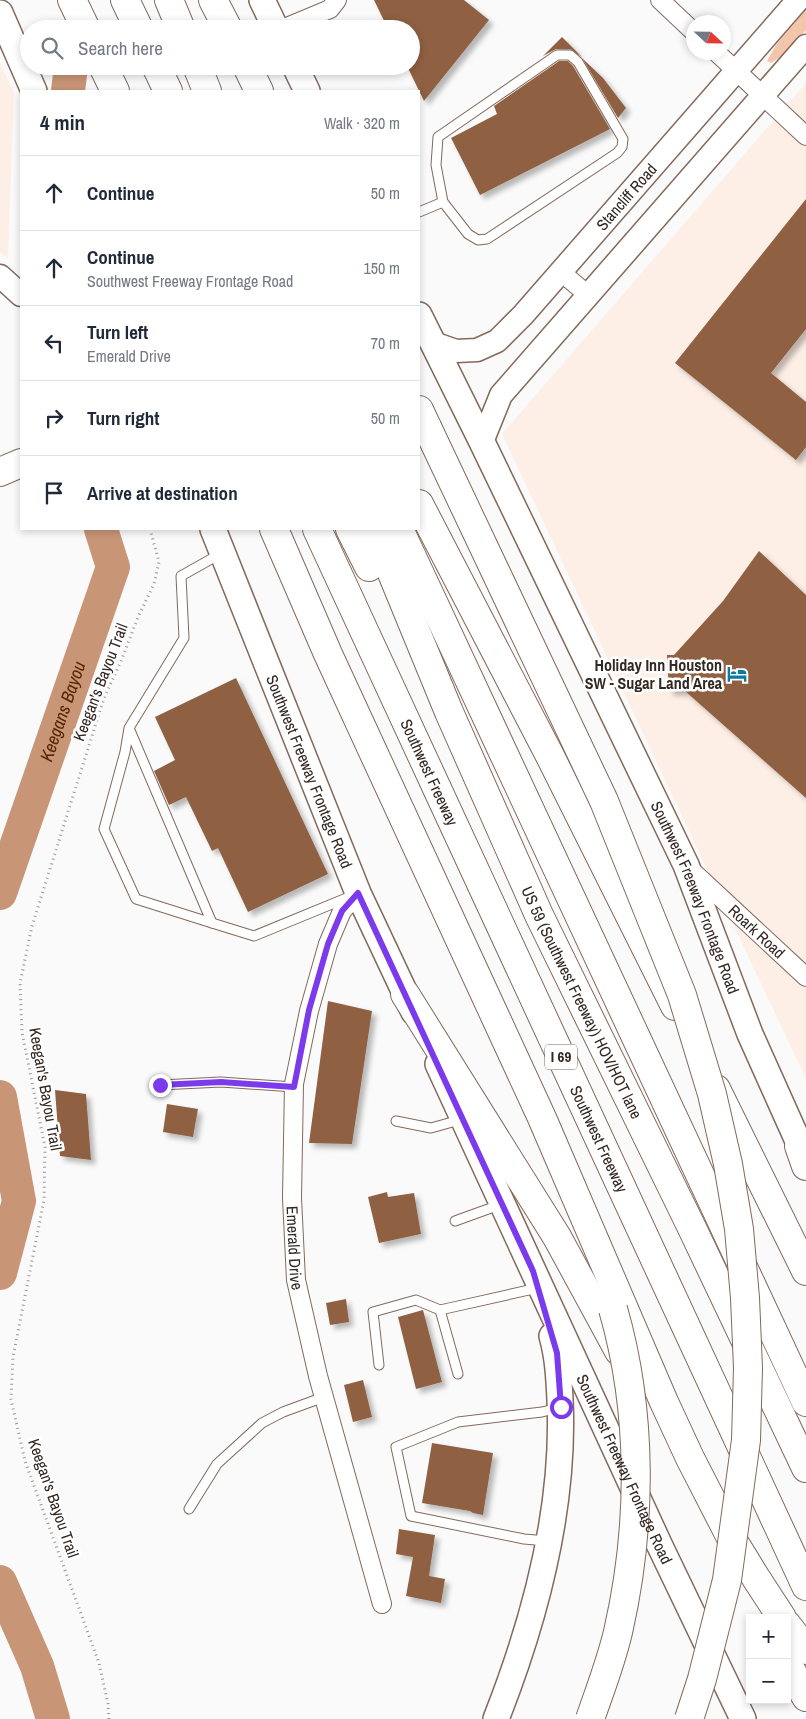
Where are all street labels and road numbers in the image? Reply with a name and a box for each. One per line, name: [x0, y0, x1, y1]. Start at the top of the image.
street label: Stancliff Road: [591, 159, 662, 235]
street label: Keegan's Bayou Trail: [67, 620, 133, 744]
street label: Southwest Freeway Frontage Road: [261, 671, 358, 871]
street label: Southwest Freeway: [395, 715, 464, 830]
street label: Southwest Freeway Frontage Road: [646, 797, 745, 997]
street label: US 59 (Southwest Freeway) HOV/HOT lane: [517, 883, 648, 1122]
street label: Roark Road: [724, 899, 790, 963]
street label: Keegan's Bayou Trail: [24, 1026, 68, 1152]
road number: I 69: [545, 1044, 577, 1070]
street label: Southwest Freeway: [565, 1082, 634, 1196]
street label: Emerald Drive: [281, 1205, 309, 1292]
street label: Southwest Freeway Frontage Road: [571, 1371, 678, 1568]
street label: Keegan's Bayou Trail: [23, 1436, 85, 1560]

